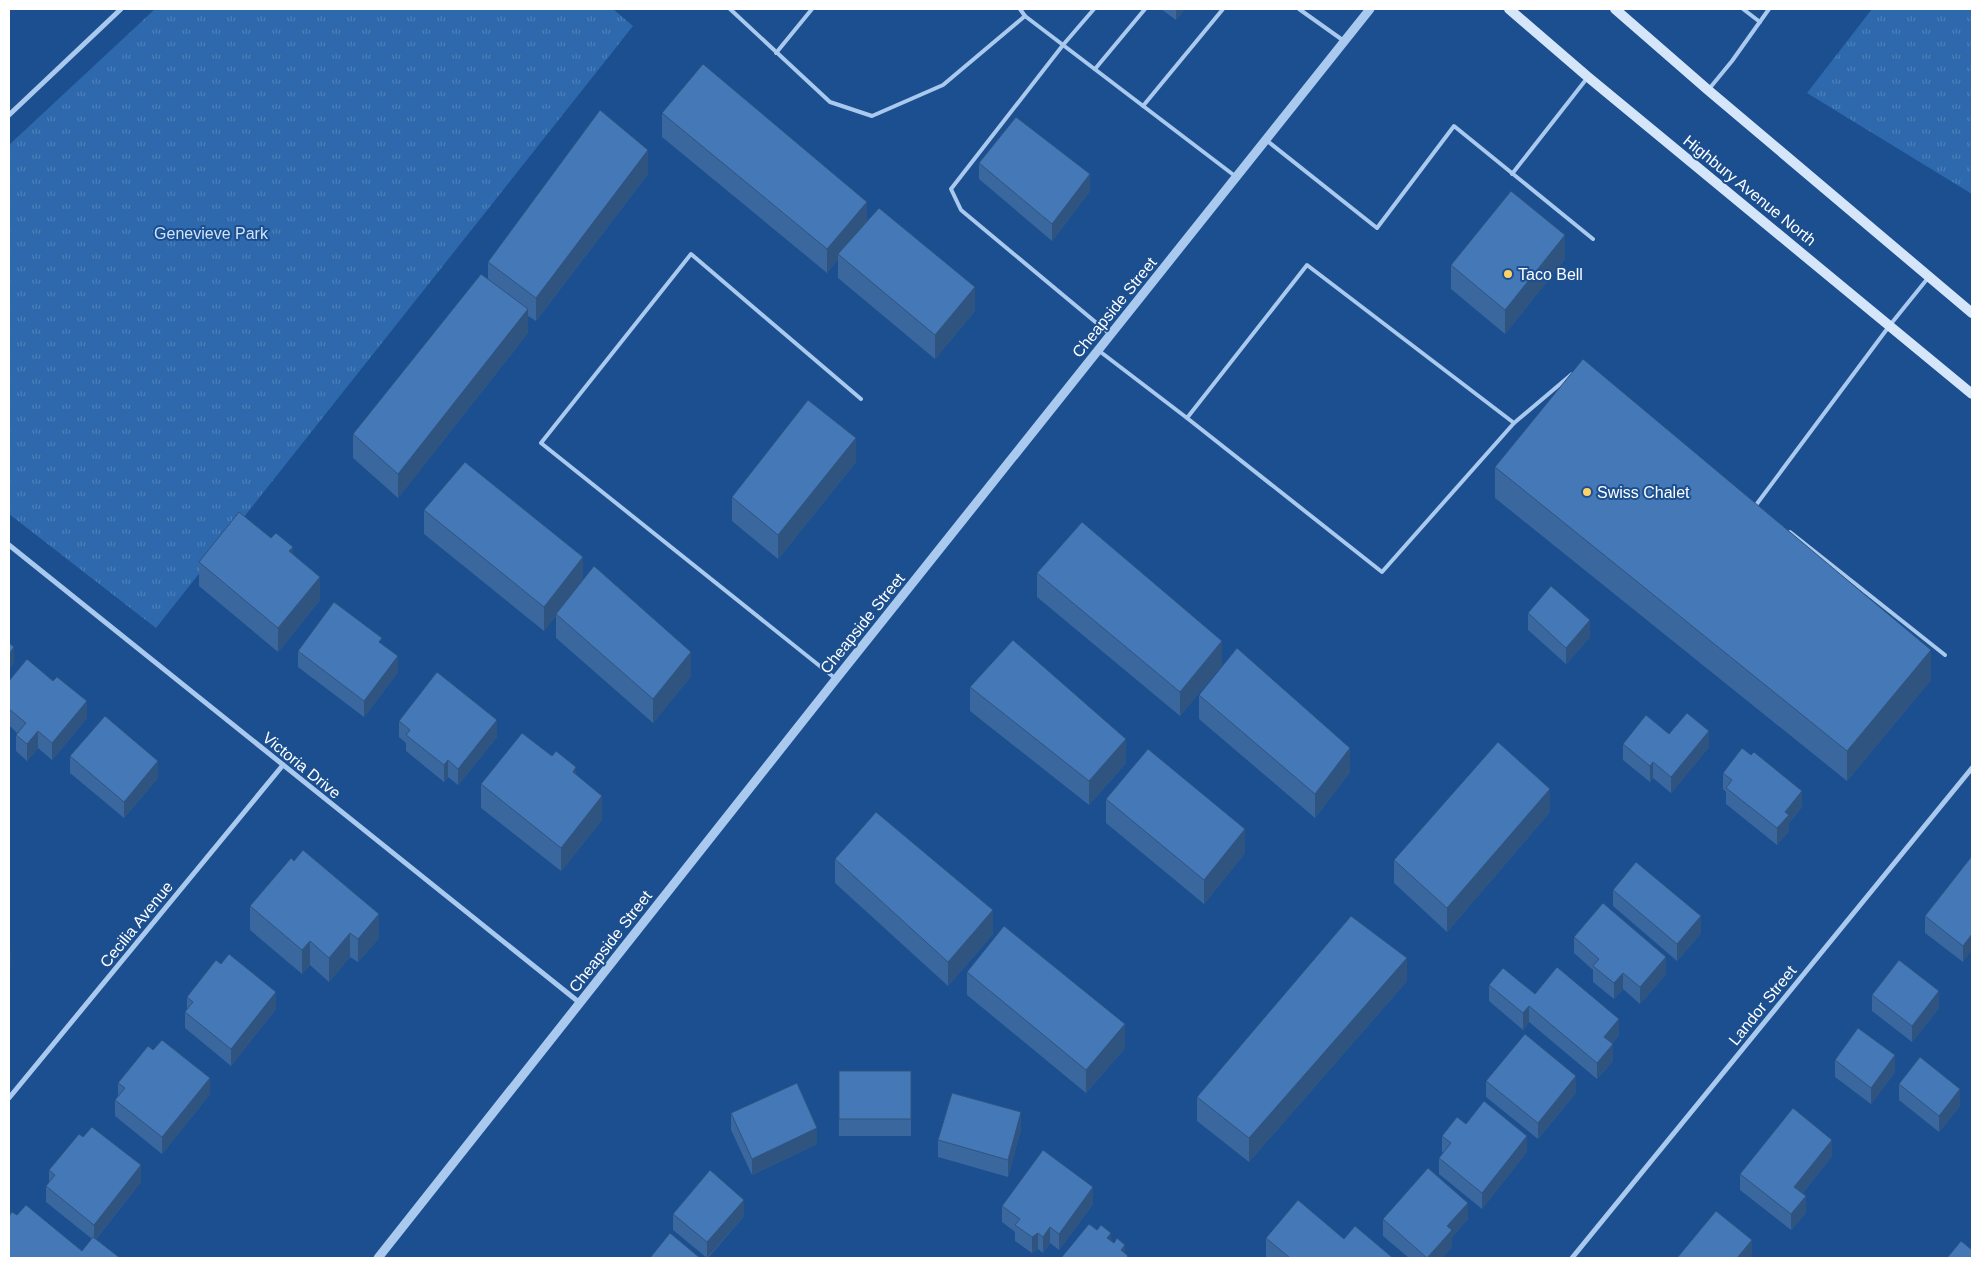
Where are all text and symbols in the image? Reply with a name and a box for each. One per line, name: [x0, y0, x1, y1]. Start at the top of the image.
street label: Highbury Avenue North: [1680, 132, 1819, 249]
park label: Genevieve Park: [154, 225, 269, 242]
street label: Cheapside Street: [1069, 253, 1160, 361]
place label: Taco Bell: [1518, 266, 1583, 283]
marker: Taco Bell: [1502, 268, 1514, 280]
place label: Swiss Chalet: [1597, 484, 1690, 501]
marker: Swiss Chalet: [1581, 486, 1593, 498]
street label: Cheapside Street: [817, 569, 908, 677]
street label: Victoria Drive: [259, 729, 344, 802]
street label: Cecilia Avenue: [97, 878, 176, 971]
street label: Cheapside Street: [566, 887, 655, 995]
street label: Landor Street: [1725, 962, 1800, 1048]

